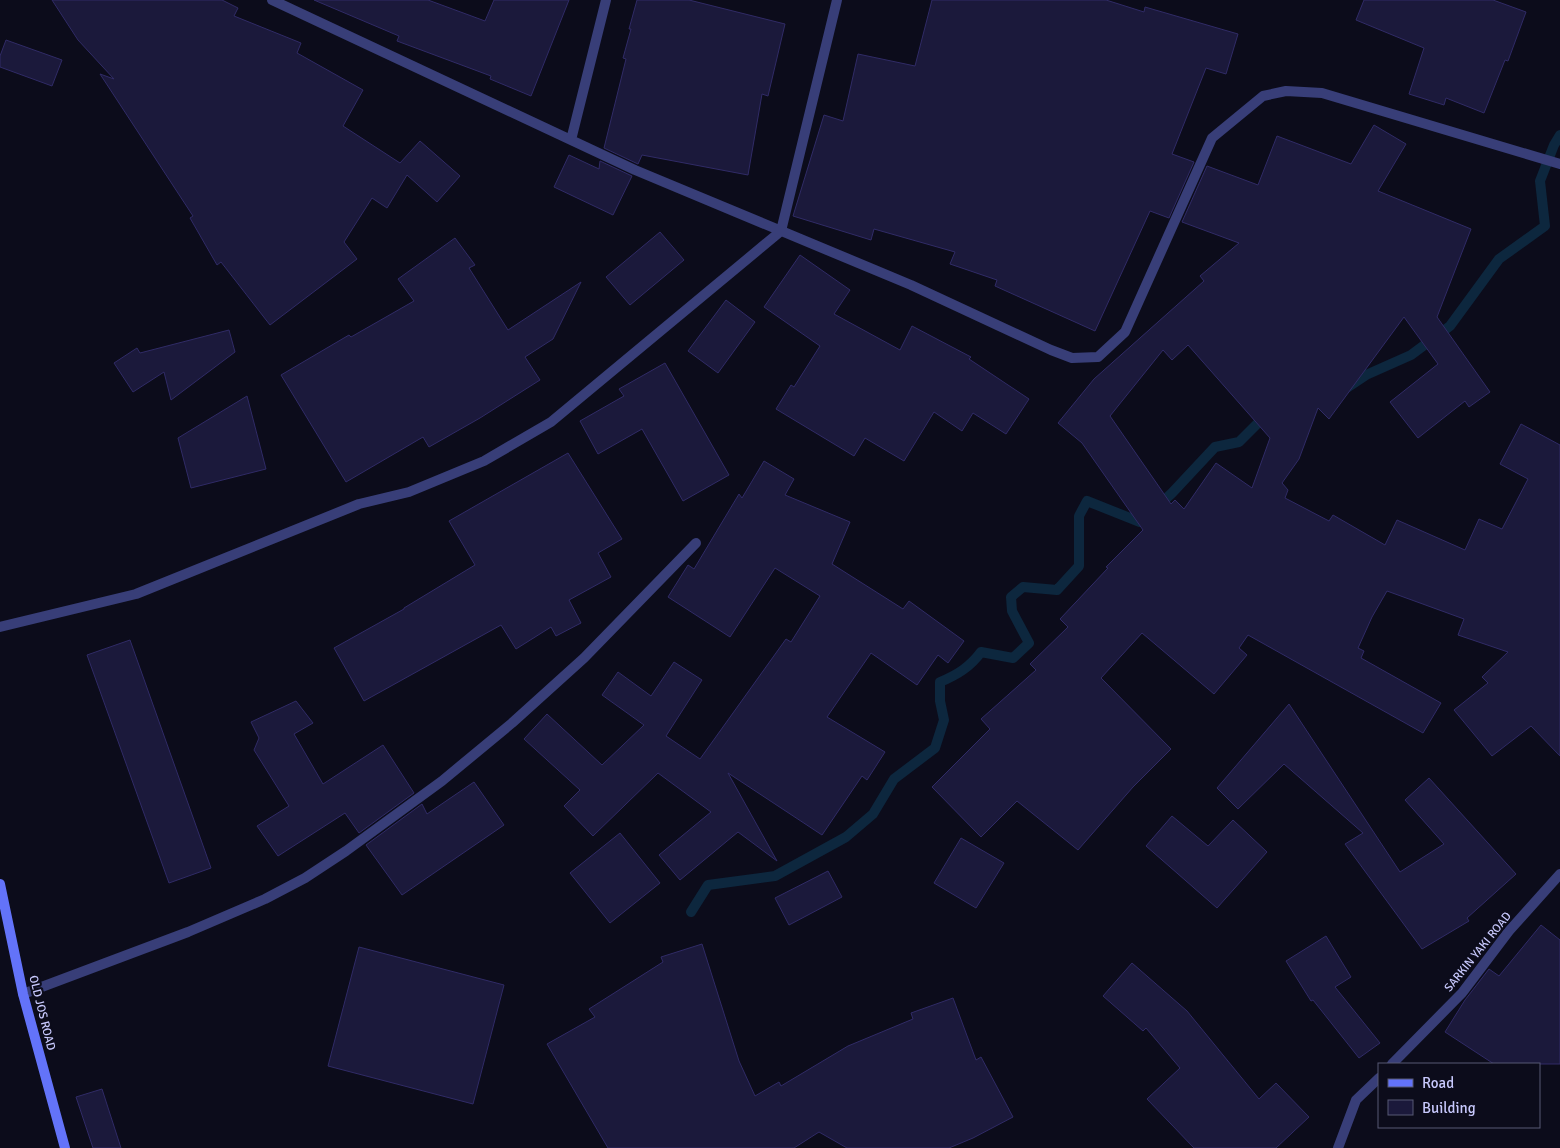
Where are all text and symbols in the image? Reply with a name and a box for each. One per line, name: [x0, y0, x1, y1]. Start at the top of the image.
street label: SARKIN YAKI ROAD: [1441, 909, 1515, 995]
street label: OLD JOS ROAD: [25, 974, 59, 1052]
legend: [1378, 1063, 1540, 1128]
text: Road: [1422, 1074, 1454, 1092]
text: Building: [1422, 1099, 1476, 1117]

